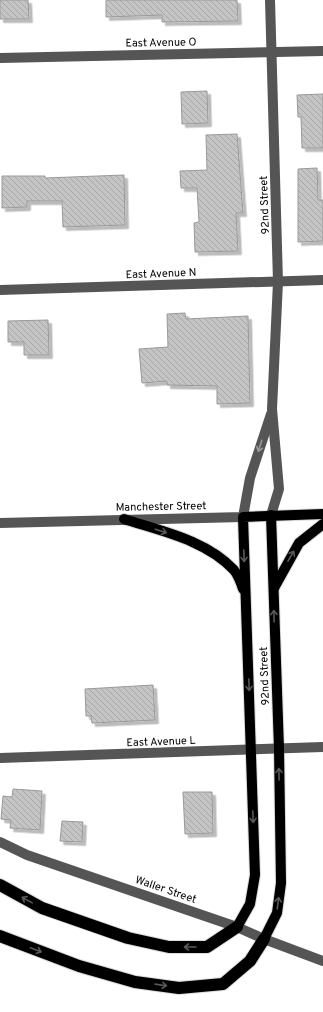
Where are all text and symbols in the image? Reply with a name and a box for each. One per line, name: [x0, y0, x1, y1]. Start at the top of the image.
street label: East Avenue O: [125, 35, 197, 51]
street label: 92nd Street: [257, 175, 273, 235]
street label: East Avenue N: [125, 266, 197, 282]
one-way arrow: [256, 440, 263, 453]
street label: Manchester Street: [116, 499, 207, 515]
one-way arrow: [154, 528, 167, 535]
one-way arrow: [241, 549, 248, 562]
one-way arrow: [288, 550, 296, 562]
one-way arrow: [270, 610, 278, 623]
street label: 92nd Street: [257, 646, 273, 706]
one-way arrow: [245, 678, 252, 691]
street label: East Avenue L: [126, 734, 196, 750]
one-way arrow: [275, 768, 283, 781]
one-way arrow: [249, 810, 257, 823]
street label: Waller Street: [133, 873, 198, 907]
one-way arrow: [21, 895, 33, 903]
one-way arrow: [274, 897, 282, 910]
one-way arrow: [184, 943, 197, 951]
one-way arrow: [30, 947, 42, 955]
one-way arrow: [154, 982, 167, 989]

